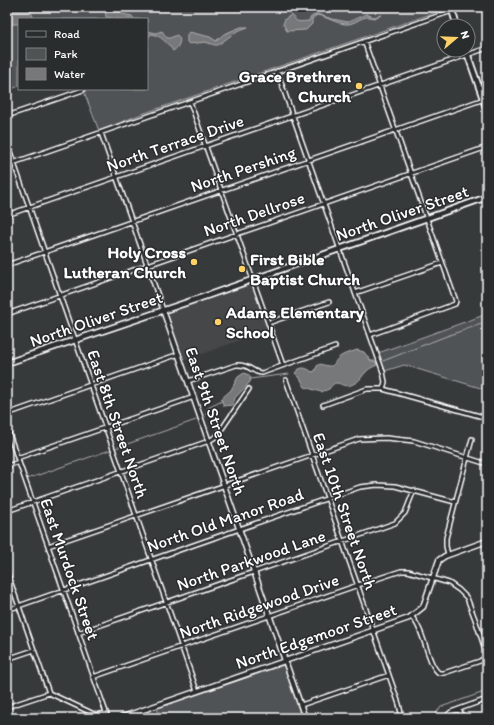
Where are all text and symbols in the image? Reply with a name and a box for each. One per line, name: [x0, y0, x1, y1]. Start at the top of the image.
legend: [18, 18, 148, 90]
north arrow: [436, 18, 476, 58]
text: Road: [54, 27, 80, 41]
text: N: [458, 29, 472, 41]
text: Park: [54, 47, 78, 61]
place label: Grace Brethren Church: [239, 66, 352, 106]
text: Water: [54, 67, 85, 81]
marker: Grace Brethren Church: [354, 81, 364, 91]
street label: North Terrace Drive: [104, 110, 246, 176]
street label: North Pershing: [188, 142, 299, 196]
street label: North Oliver Street: [333, 181, 471, 245]
street label: North Dellrose: [201, 187, 307, 241]
place label: Holy Cross Lutheran Church: [64, 242, 186, 282]
place label: First Bible Baptist Church: [250, 249, 360, 290]
marker: Holy Cross Lutheran Church: [189, 257, 199, 267]
marker: First Bible Baptist Church: [237, 264, 247, 274]
street label: North Oliver Street: [27, 287, 165, 351]
place label: Adams Elementary School: [225, 302, 365, 342]
marker: Adams Elementary School: [213, 317, 223, 327]
street label: East 9th Street North: [181, 344, 251, 499]
street label: East 8th Street North: [83, 347, 153, 502]
street label: East 10th Street North: [309, 430, 382, 593]
street label: North Old Manor Road: [144, 484, 306, 556]
street label: East Murdock Street: [36, 495, 104, 643]
street label: North Parkwood Lane: [174, 525, 328, 595]
street label: North Ridgewood Drive: [177, 569, 341, 643]
street label: North Edgemoor Street: [233, 599, 399, 673]

